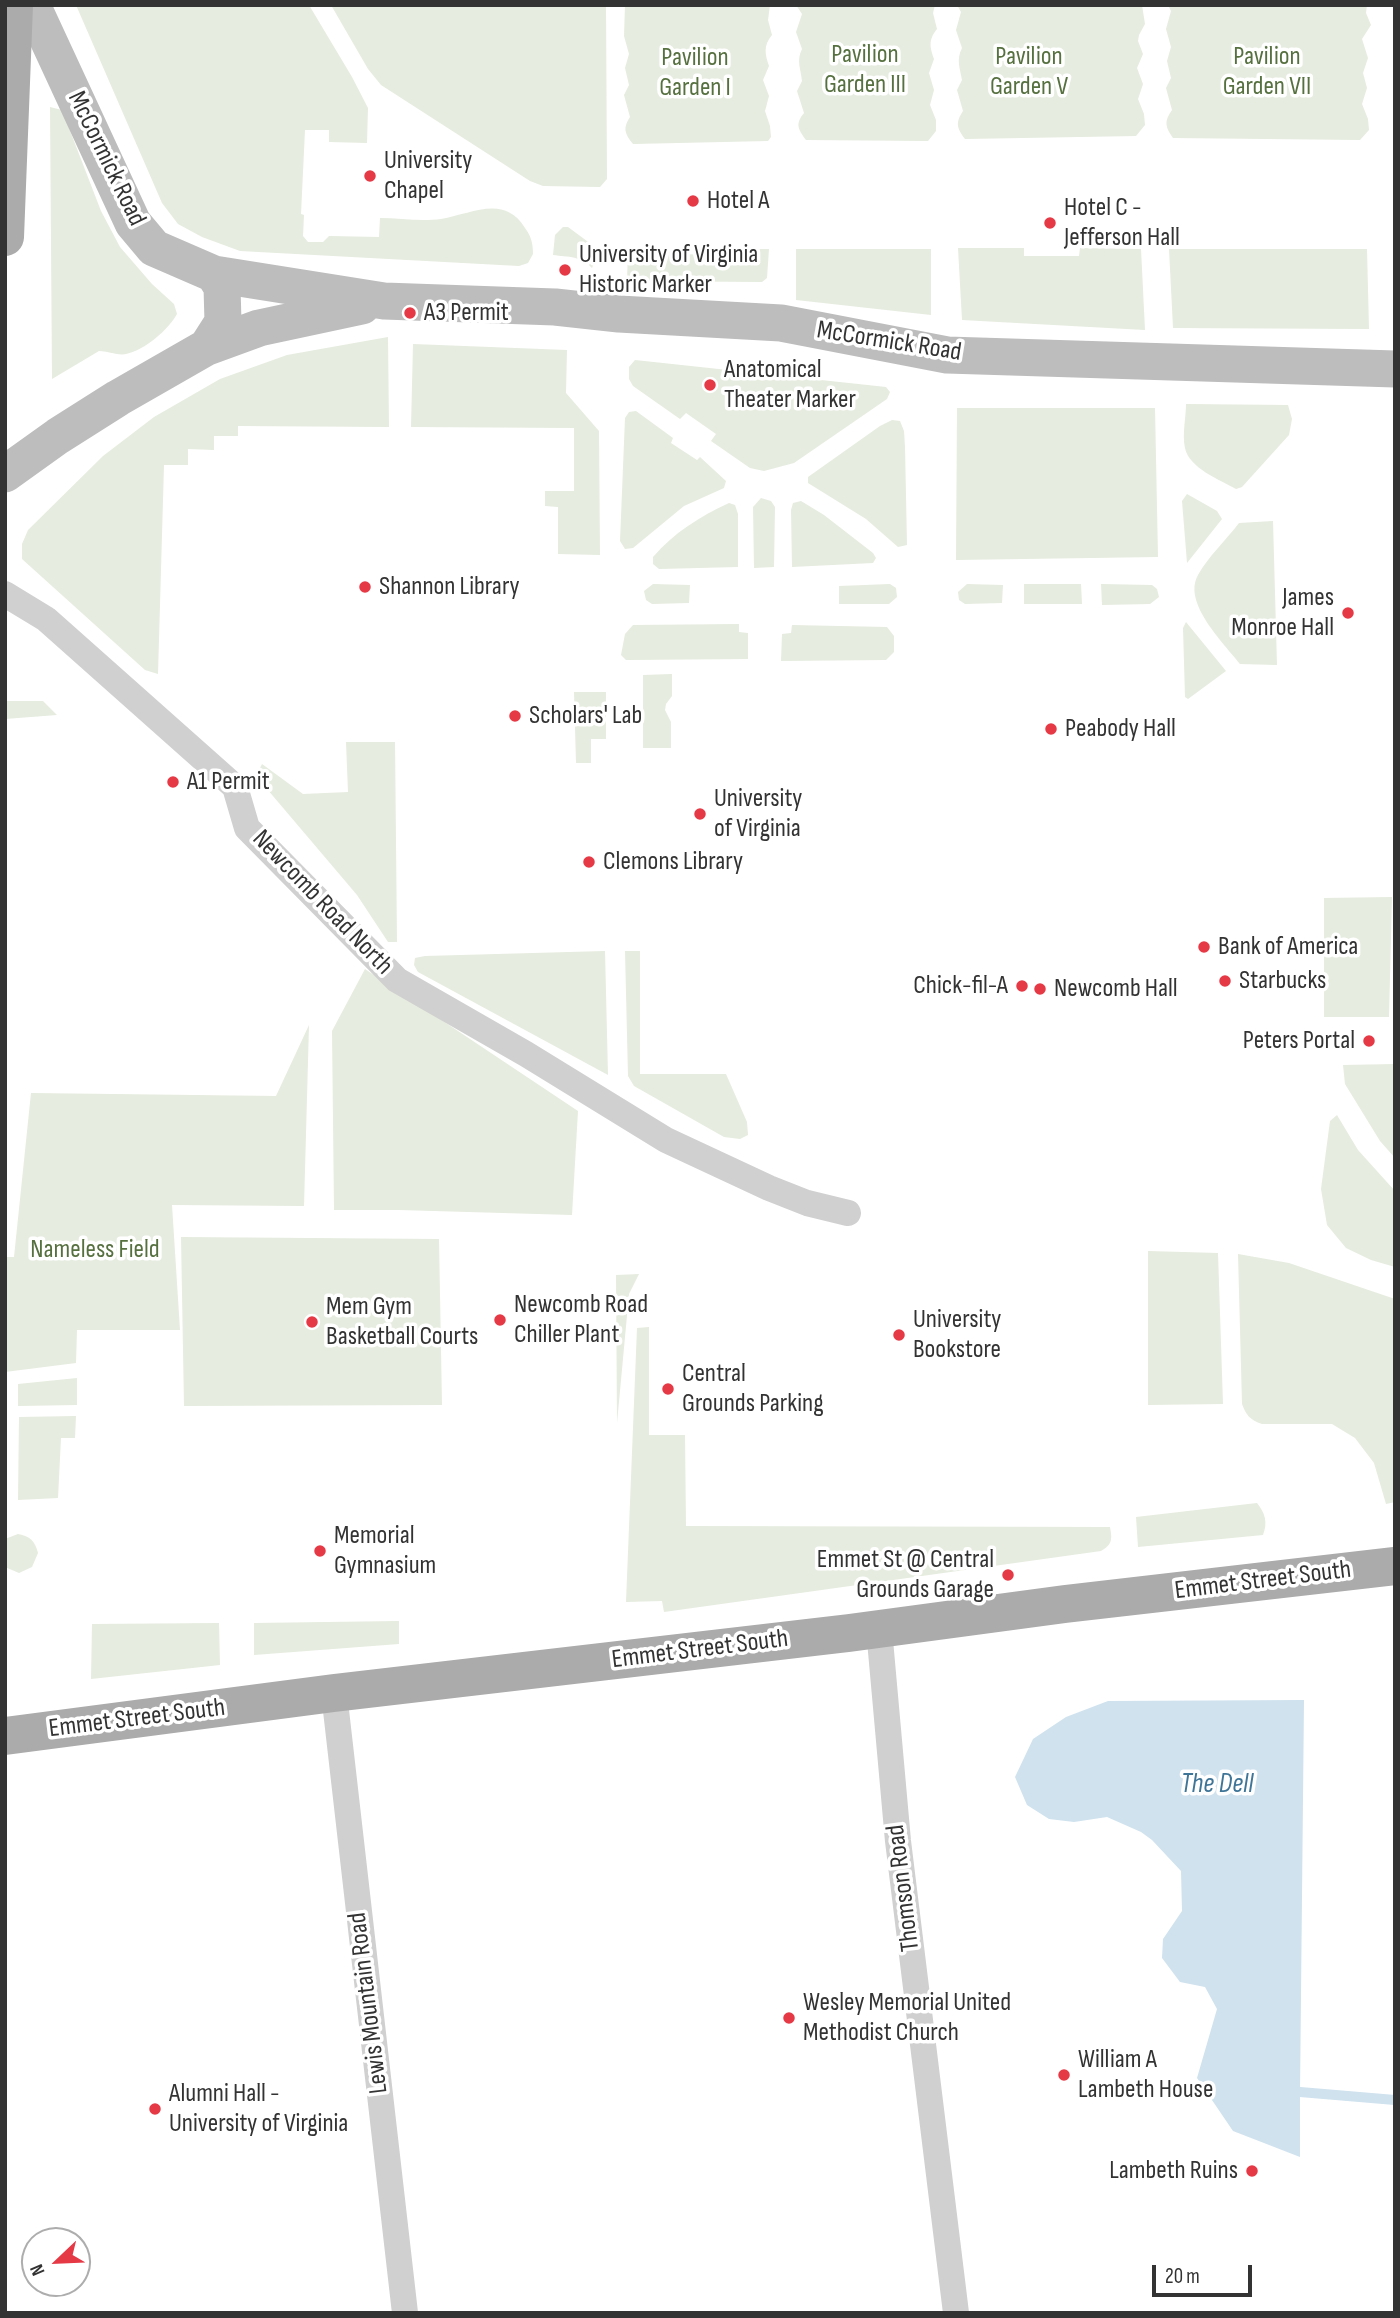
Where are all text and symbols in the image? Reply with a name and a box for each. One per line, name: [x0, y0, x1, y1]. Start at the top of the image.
park label: Pavilion Garden III: [824, 39, 906, 100]
park label: Pavilion Garden V: [990, 41, 1068, 102]
park label: Pavilion Garden VII: [1223, 41, 1311, 102]
park label: Pavilion Garden I: [659, 42, 731, 104]
street label: McCormick Road: [60, 87, 152, 231]
place label: University Chapel: [384, 145, 472, 206]
marker: University Chapel: [362, 168, 378, 184]
place label: Hotel A: [707, 185, 769, 217]
place label: Hotel C - Jefferson Hall: [1064, 192, 1180, 254]
marker: Hotel A: [685, 193, 701, 209]
marker: Hotel C - Jefferson Hall: [1042, 215, 1058, 231]
place label: University of Virginia Historic Marker: [579, 239, 758, 300]
marker: University of Virginia Historic Marker: [557, 262, 573, 278]
place label: A3 Permit: [424, 297, 509, 329]
marker: A3 Permit: [402, 305, 418, 321]
street label: McCormick Road: [815, 315, 963, 369]
place label: Anatomical Theater Marker: [724, 354, 856, 416]
marker: Anatomical Theater Marker: [702, 377, 718, 393]
place label: Shannon Library: [379, 571, 520, 603]
marker: Shannon Library: [357, 579, 373, 595]
place label: James Monroe Hall: [1231, 582, 1334, 644]
marker: James Monroe Hall: [1340, 605, 1356, 621]
place label: Scholars' Lab: [529, 700, 642, 732]
marker: Scholars' Lab: [507, 708, 523, 724]
place label: Peabody Hall: [1065, 713, 1176, 745]
marker: Peabody Hall: [1043, 721, 1059, 737]
place label: A1 Permit: [187, 766, 270, 798]
marker: A1 Permit: [165, 774, 181, 790]
place label: University of Virginia: [714, 783, 802, 844]
marker: University of Virginia: [692, 806, 708, 822]
street label: Newcomb Road North: [245, 824, 399, 982]
place label: Clemons Library: [603, 846, 743, 878]
marker: Clemons Library: [581, 854, 597, 870]
place label: Bank of America: [1218, 931, 1358, 963]
marker: Bank of America: [1196, 939, 1212, 955]
place label: Starbucks: [1239, 965, 1326, 997]
place label: Chick-fil-A: [913, 970, 1008, 1002]
place label: Newcomb Hall: [1054, 973, 1178, 1005]
marker: Starbucks: [1217, 973, 1233, 989]
marker: Chick-fil-A: [1014, 978, 1030, 994]
marker: Newcomb Hall: [1032, 981, 1048, 997]
place label: Peters Portal: [1243, 1025, 1355, 1057]
marker: Peters Portal: [1361, 1033, 1377, 1049]
park label: Nameless Field: [30, 1234, 160, 1266]
place label: Newcomb Road Chiller Plant: [514, 1289, 648, 1350]
place label: Mem Gym Basketball Courts: [326, 1291, 478, 1352]
place label: University Bookstore: [913, 1304, 1001, 1366]
marker: Newcomb Road Chiller Plant: [492, 1312, 508, 1328]
marker: Mem Gym Basketball Courts: [304, 1314, 320, 1330]
marker: University Bookstore: [891, 1327, 907, 1343]
place label: Central Grounds Parking: [682, 1358, 824, 1420]
marker: Central Grounds Parking: [660, 1381, 676, 1397]
place label: Memorial Gymnasium: [334, 1520, 436, 1582]
marker: Memorial Gymnasium: [312, 1543, 328, 1559]
place label: Emmet St @ Central Grounds Garage: [817, 1544, 994, 1606]
street label: Emmet Street South: [1173, 1555, 1353, 1607]
marker: Emmet St @ Central Grounds Garage: [1000, 1567, 1016, 1583]
street label: Emmet Street South: [610, 1624, 790, 1676]
street label: Emmet Street South: [47, 1693, 227, 1745]
water label: The Dell: [1181, 1768, 1253, 1802]
street label: Thomson Road: [881, 1823, 927, 1953]
street label: Lewis Mountain Road: [342, 1911, 396, 2095]
place label: Wesley Memorial United Methodist Church: [803, 1987, 1011, 2048]
marker: Wesley Memorial United Methodist Church: [781, 2010, 797, 2026]
place label: William A Lambeth House: [1078, 2044, 1213, 2106]
marker: William A Lambeth House: [1056, 2067, 1072, 2083]
place label: Alumni Hall - University of Virginia: [169, 2078, 348, 2140]
marker: Alumni Hall - University of Virginia: [147, 2101, 163, 2117]
place label: Lambeth Ruins: [1109, 2155, 1238, 2187]
marker: Lambeth Ruins: [1244, 2163, 1260, 2179]
north arrow: [21, 2227, 91, 2297]
scale bar: [1155, 2252, 1255, 2296]
text: N: [25, 2260, 51, 2279]
text: 20 m: [1165, 2264, 1200, 2289]

